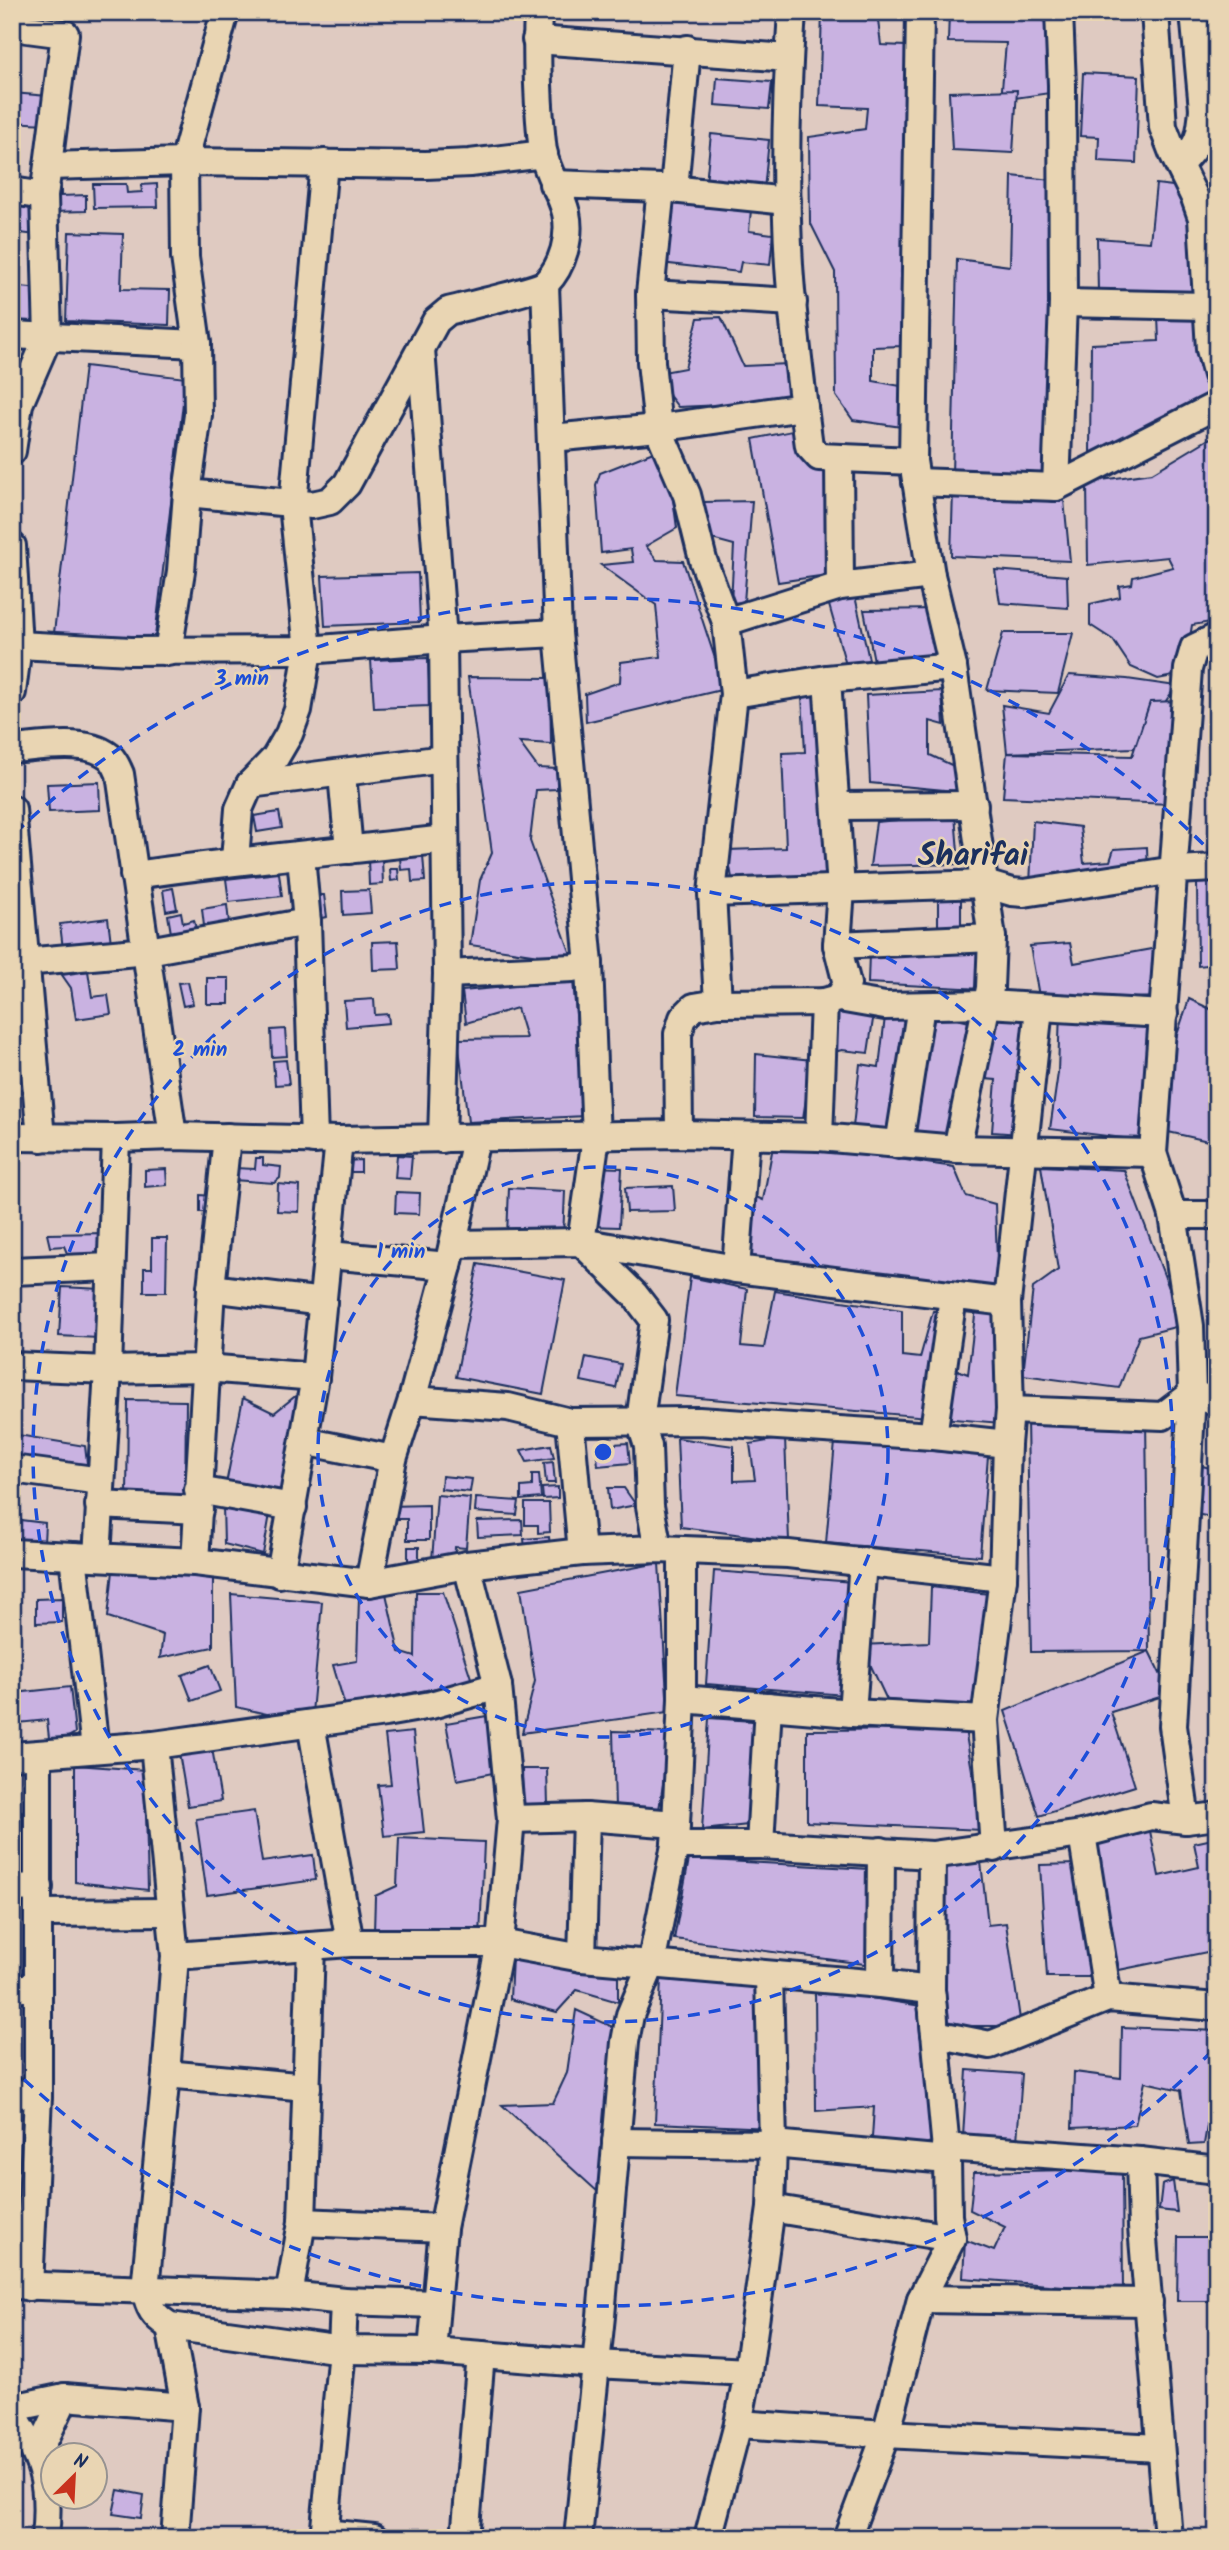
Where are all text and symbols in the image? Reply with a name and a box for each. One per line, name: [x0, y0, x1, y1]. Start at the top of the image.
text: 3 min: [214, 663, 269, 696]
district label: Sharifai: [918, 831, 1029, 882]
text: 2 min: [173, 1034, 227, 1067]
text: 1 min: [377, 1236, 425, 1269]
centre of rings: [591, 1440, 615, 1464]
north arrow: [38, 2442, 108, 2512]
text: N: [69, 2446, 92, 2478]

